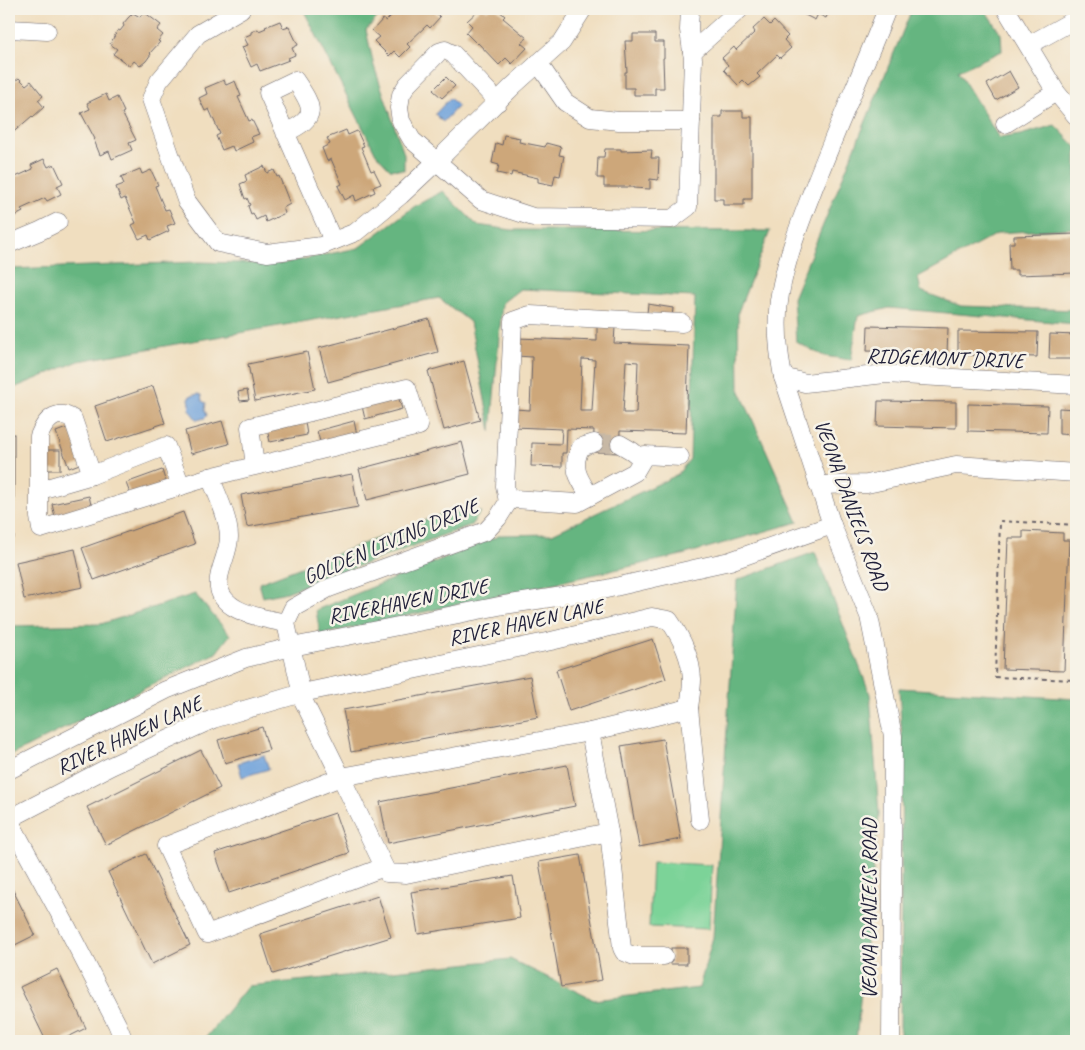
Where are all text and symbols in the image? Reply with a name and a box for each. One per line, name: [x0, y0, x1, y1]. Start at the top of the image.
street label: RIDGEMONT DRIVE: [866, 342, 1027, 374]
street label: VEONA DANIELS ROAD: [809, 416, 896, 596]
street label: GOLDEN LIVING DRIVE: [299, 491, 485, 590]
street label: RIVERHAVEN DRIVE: [326, 572, 492, 629]
street label: RIVER HAVEN LANE: [446, 592, 608, 651]
street label: RIVER HAVEN LANE: [52, 689, 208, 780]
street label: VEONA DANIELS ROAD: [856, 817, 882, 999]

